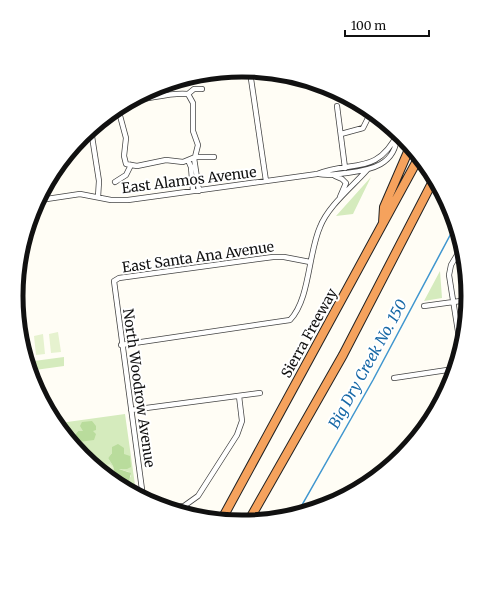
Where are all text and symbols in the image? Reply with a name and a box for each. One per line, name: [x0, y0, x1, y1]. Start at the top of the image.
scale bar: [345, 12, 429, 38]
text: 100 m: [351, 18, 386, 33]
street label: East Alamos Avenue: [121, 163, 257, 197]
street label: East Santa Ana Avenue: [121, 237, 275, 277]
street label: Sierra Freeway: [277, 284, 341, 381]
water label: Big Dry Creek No. 150: [324, 296, 411, 432]
street label: North Woodrow Avenue: [119, 307, 159, 469]

